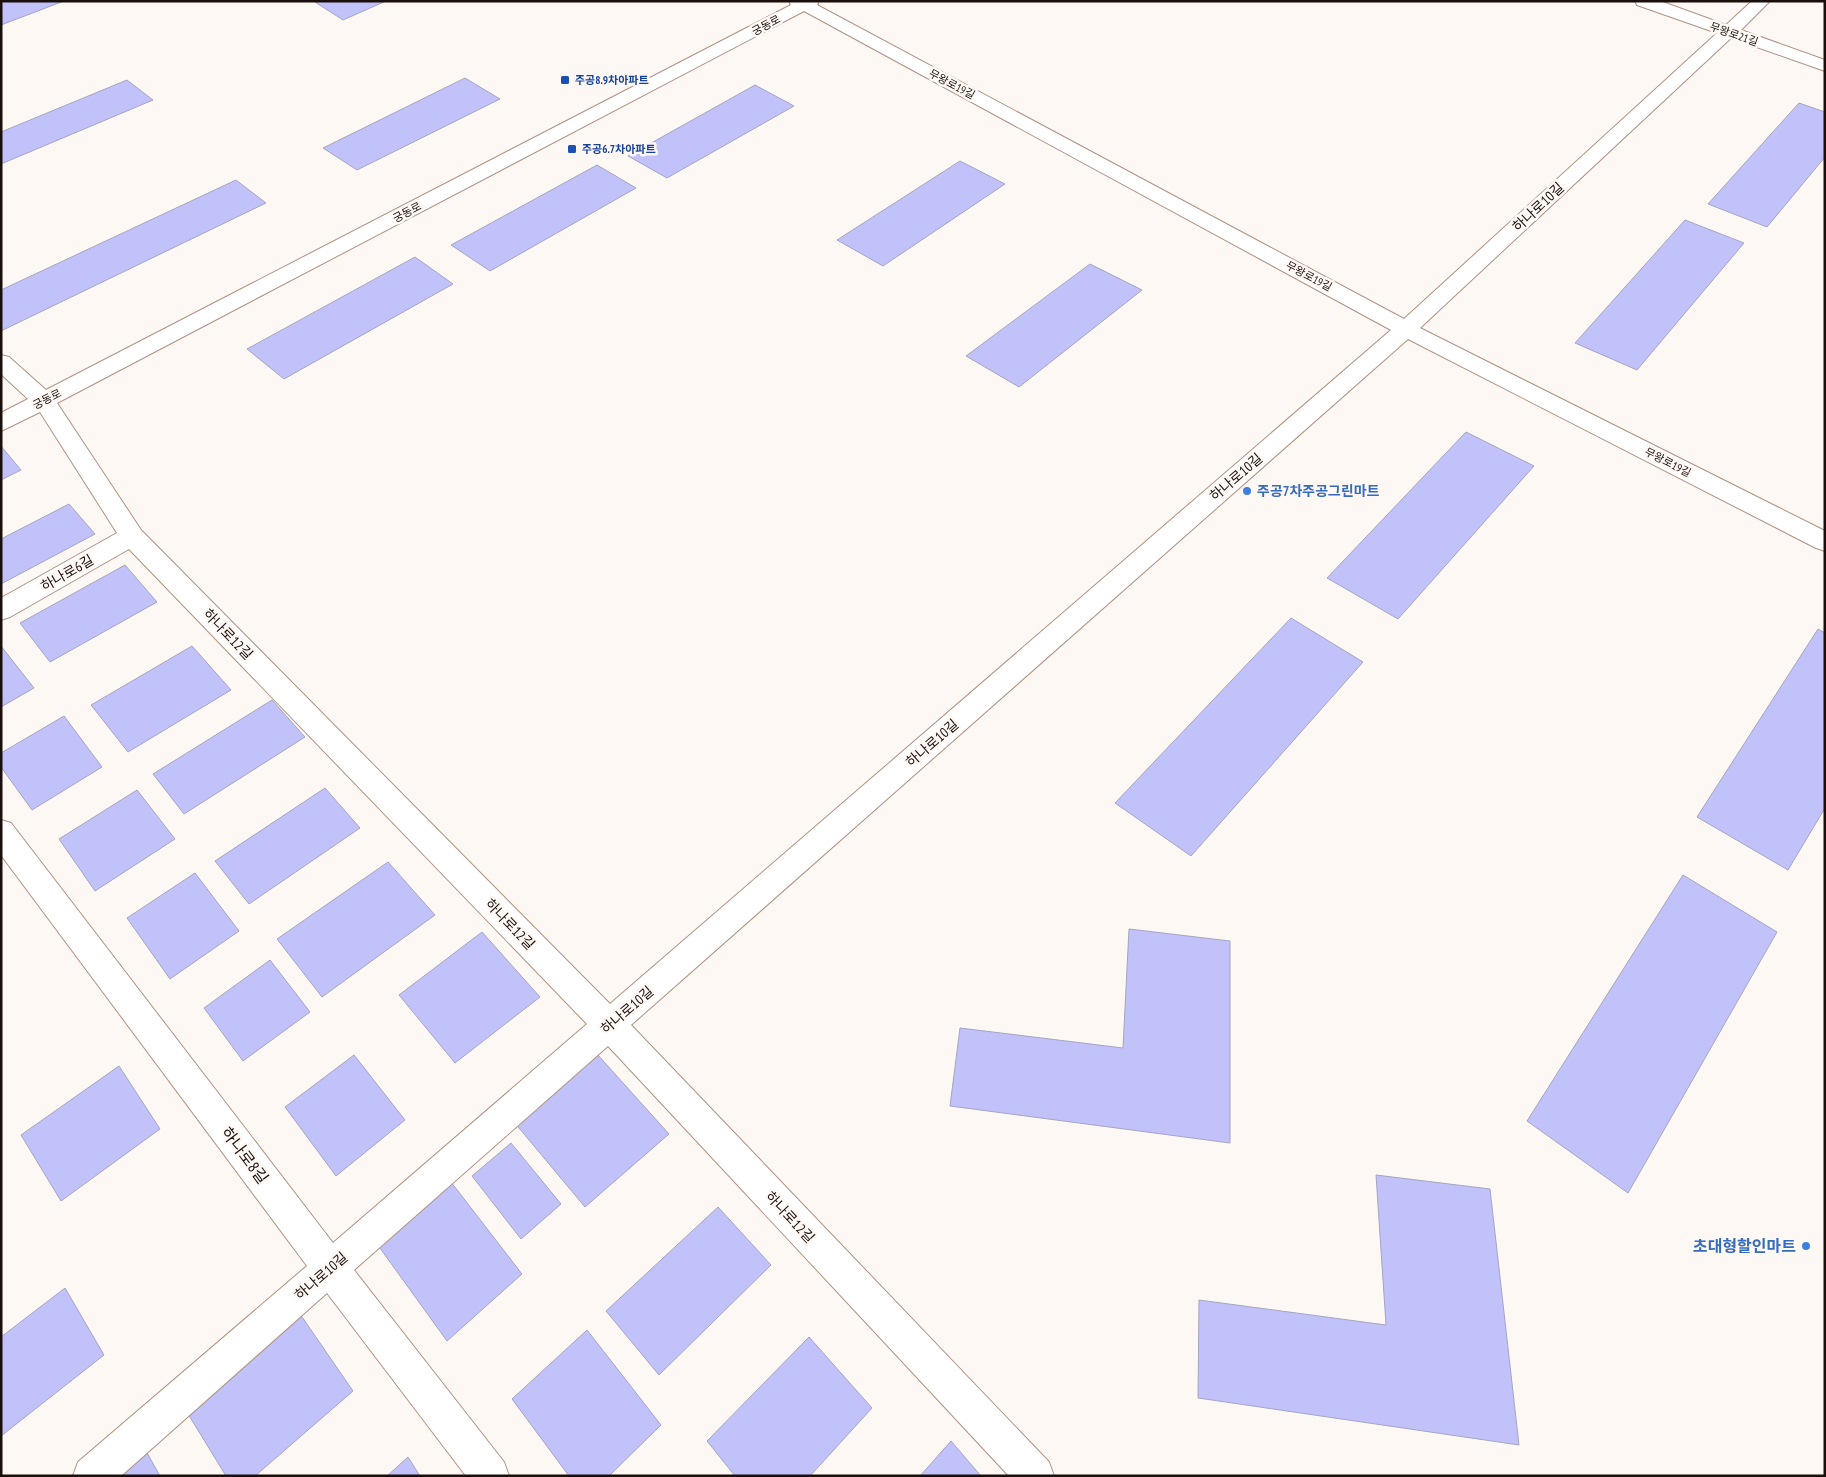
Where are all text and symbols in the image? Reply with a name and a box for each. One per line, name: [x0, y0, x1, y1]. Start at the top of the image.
street label: 궁동로: [749, 12, 783, 38]
street label: 무왕로21길: [1708, 19, 1760, 49]
street label: 무왕로19길: [926, 66, 978, 102]
place label: 주공8.9차아파트: [575, 73, 649, 87]
marker: 주공8.9차아파트: [559, 74, 571, 86]
place label: 주공6.7차아파트: [582, 142, 656, 156]
marker: 주공6.7차아파트: [566, 143, 578, 155]
street label: 하나로10길: [1508, 179, 1568, 235]
street label: 궁동로: [390, 199, 424, 225]
street label: 무왕로19길: [1283, 258, 1335, 294]
street label: 궁동로: [30, 386, 64, 412]
street label: 무왕로19길: [1642, 444, 1694, 480]
street label: 하나로10길: [1206, 449, 1266, 505]
place label: 주공7차주공그린마트: [1257, 482, 1380, 500]
marker: 주공7차주공그린마트: [1241, 485, 1253, 497]
street label: 하나로6길: [37, 551, 97, 595]
street label: 하나로12길: [199, 605, 257, 663]
street label: 하나로10길: [902, 715, 962, 771]
street label: 하나로12길: [481, 895, 539, 953]
street label: 하나로10길: [597, 982, 657, 1038]
street label: 하나로8길: [217, 1123, 273, 1187]
street label: 하나로12길: [762, 1187, 818, 1247]
place label: 초대형할인마트: [1693, 1236, 1796, 1256]
marker: 초대형할인마트: [1800, 1240, 1812, 1252]
street label: 하나로10길: [291, 1248, 351, 1304]

